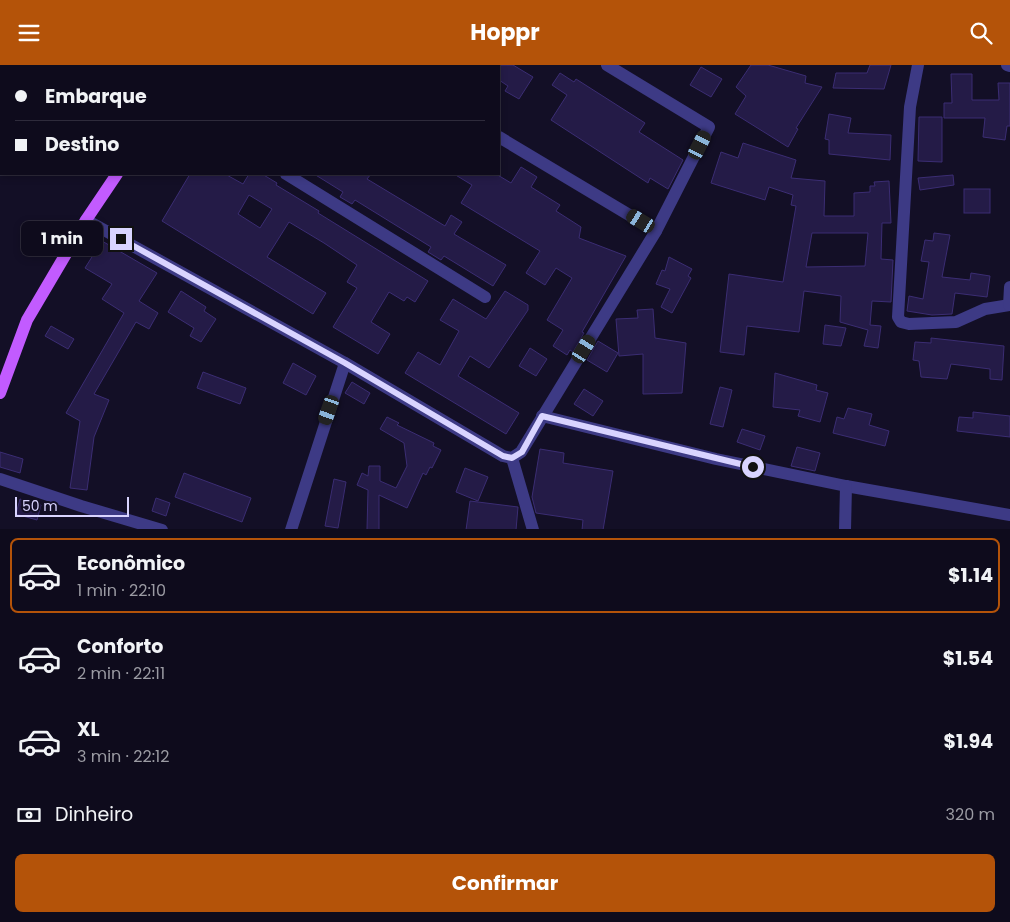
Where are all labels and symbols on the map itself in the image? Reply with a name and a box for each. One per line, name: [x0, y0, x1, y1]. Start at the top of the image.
car: [686, 128, 713, 162]
car: [624, 207, 657, 235]
callout: 1 min: [21, 221, 104, 257]
route end: [110, 228, 132, 250]
car: [569, 332, 598, 366]
car: [317, 393, 340, 427]
route start: [742, 456, 764, 478]
scale bar: [15, 495, 129, 518]

